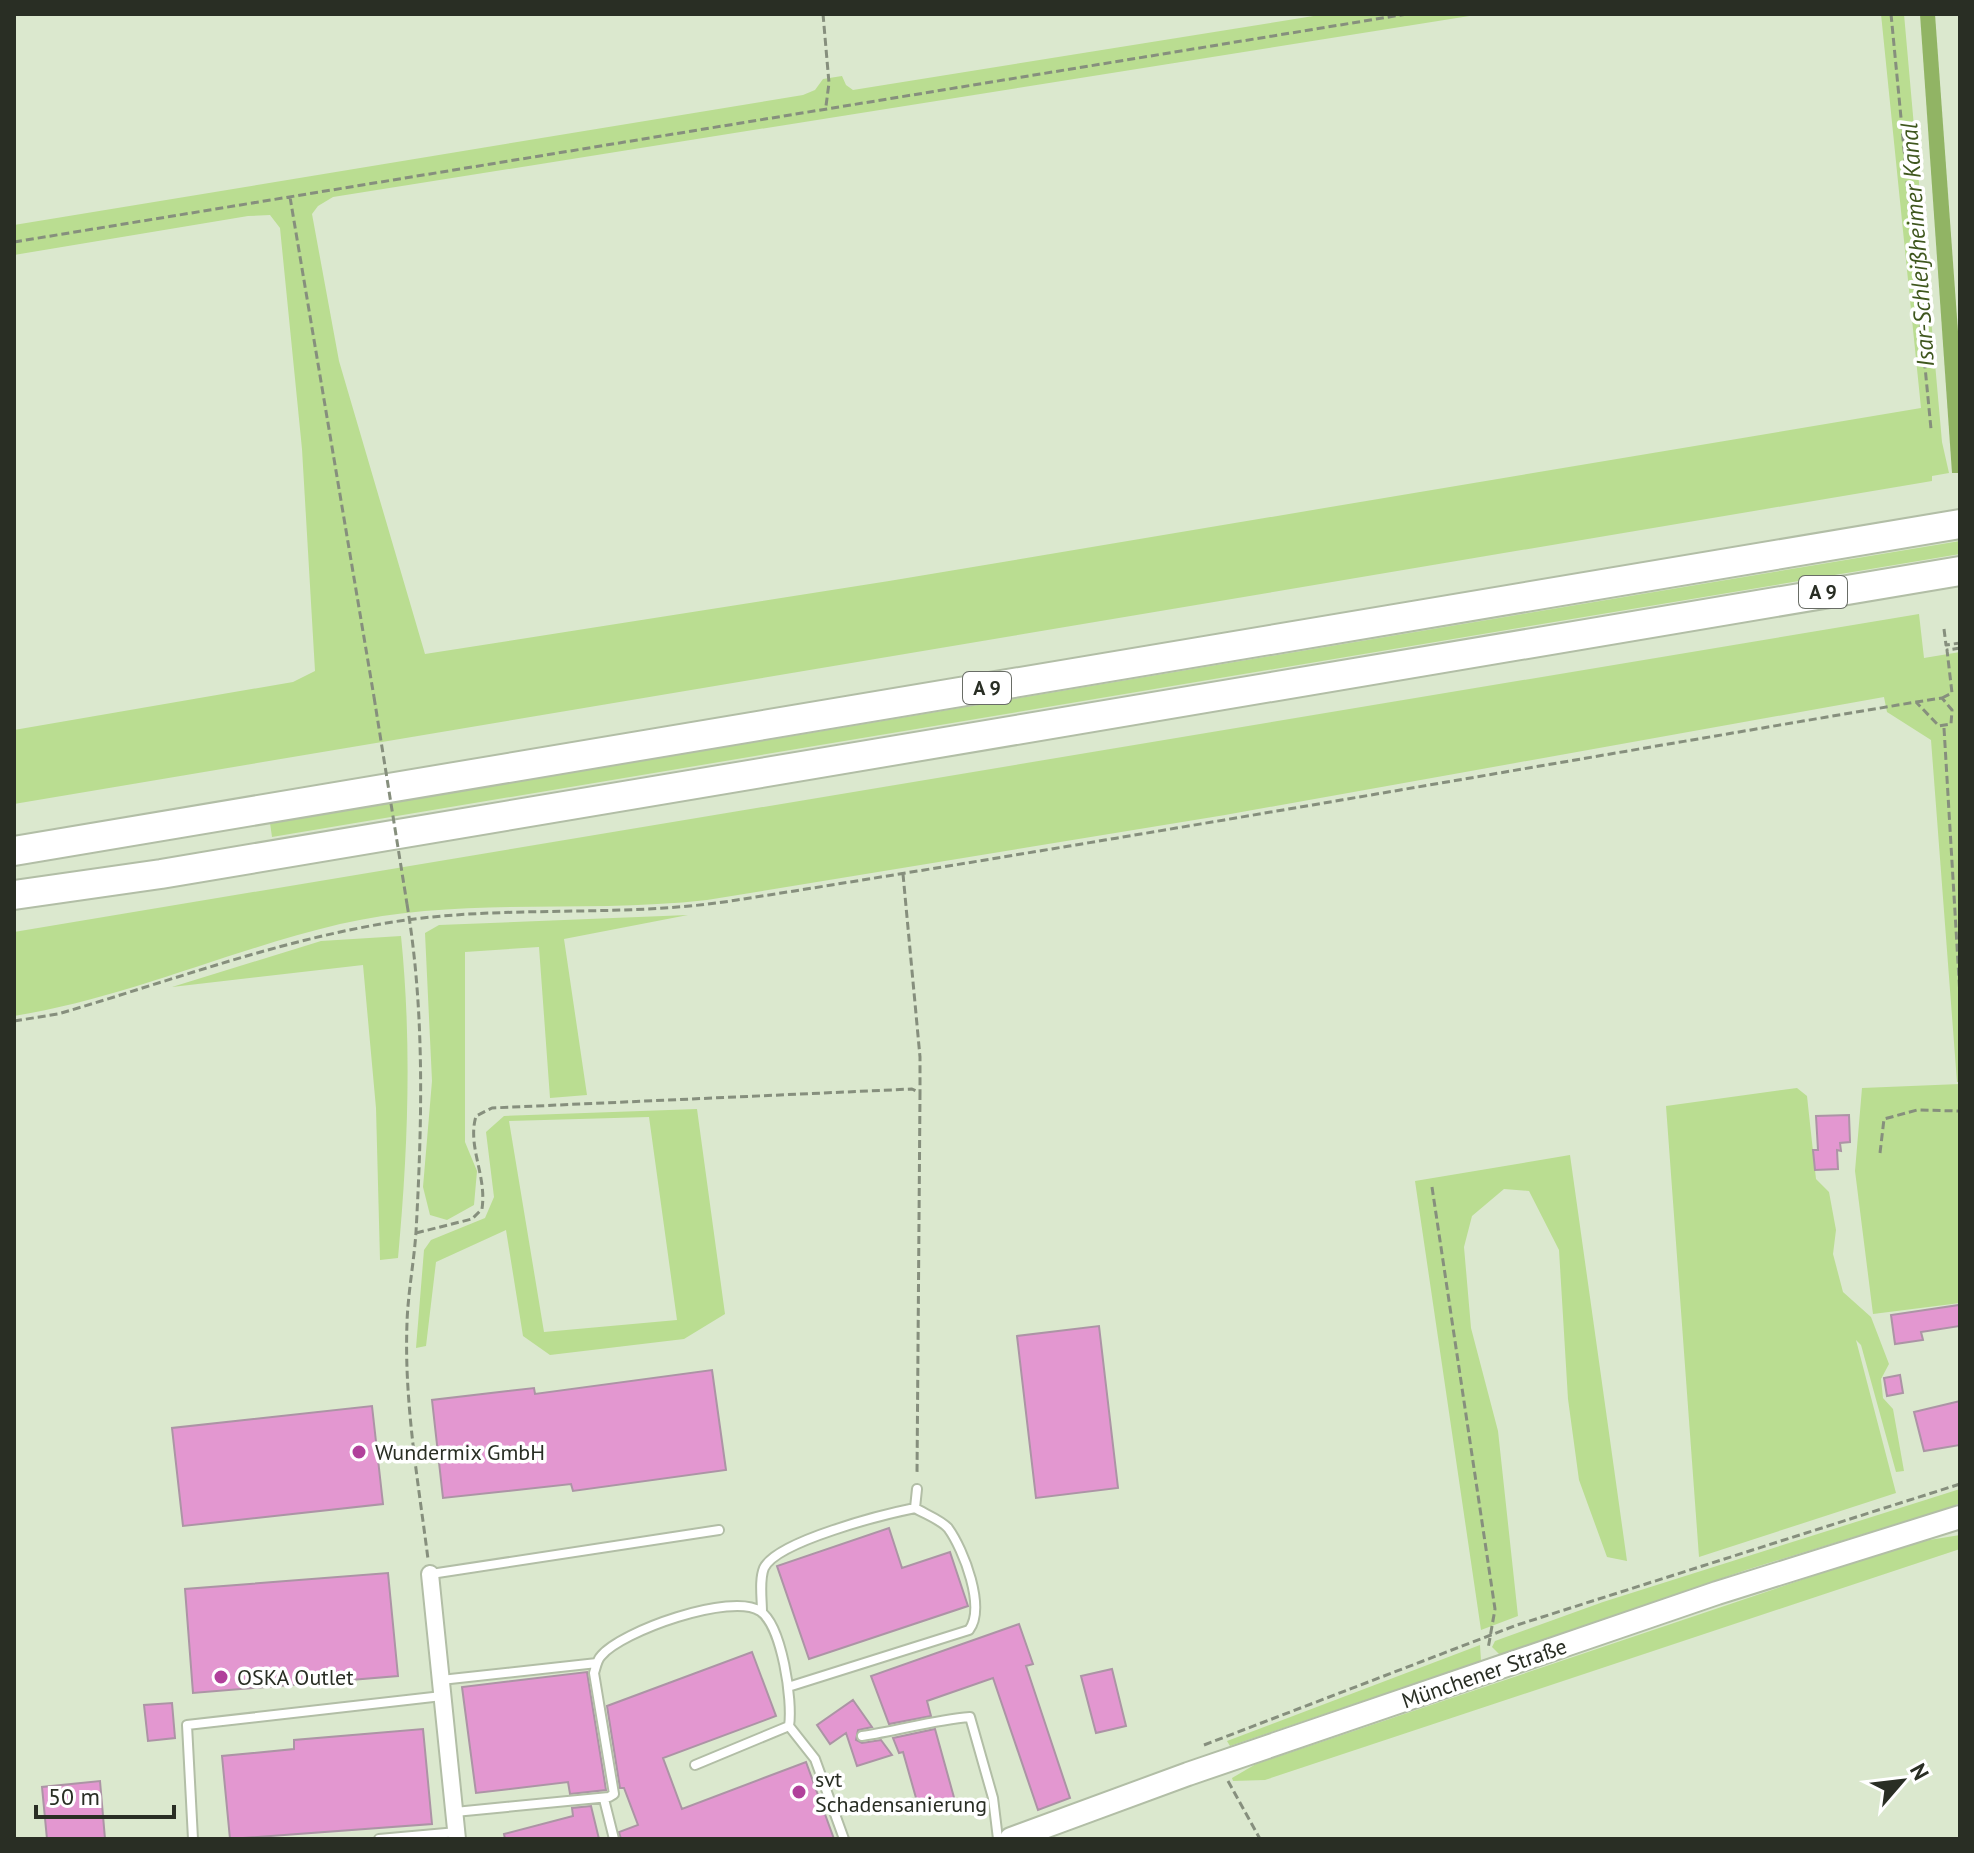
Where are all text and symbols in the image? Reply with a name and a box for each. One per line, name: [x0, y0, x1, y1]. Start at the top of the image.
water label: Isar-Schleißheimer Kanal: [1893, 121, 1941, 368]
road number: A 9: [1799, 576, 1847, 608]
road number: A 9: [963, 672, 1011, 704]
place label: Wundermix GmbH: [375, 1438, 545, 1466]
marker: Wundermix GmbH: [350, 1443, 368, 1461]
street label: Münchener Straße: [1398, 1632, 1570, 1714]
place label: OSKA Outlet: [237, 1663, 354, 1691]
marker: OSKA Outlet: [212, 1668, 230, 1686]
north arrow: [1862, 1741, 1942, 1821]
text: N: [1904, 1759, 1935, 1785]
place label: svt Schadensanierung: [815, 1765, 987, 1818]
scale bar: [36, 1769, 174, 1819]
text: 50 m: [48, 1781, 100, 1812]
marker: svt Schadensanierung: [790, 1783, 808, 1801]

